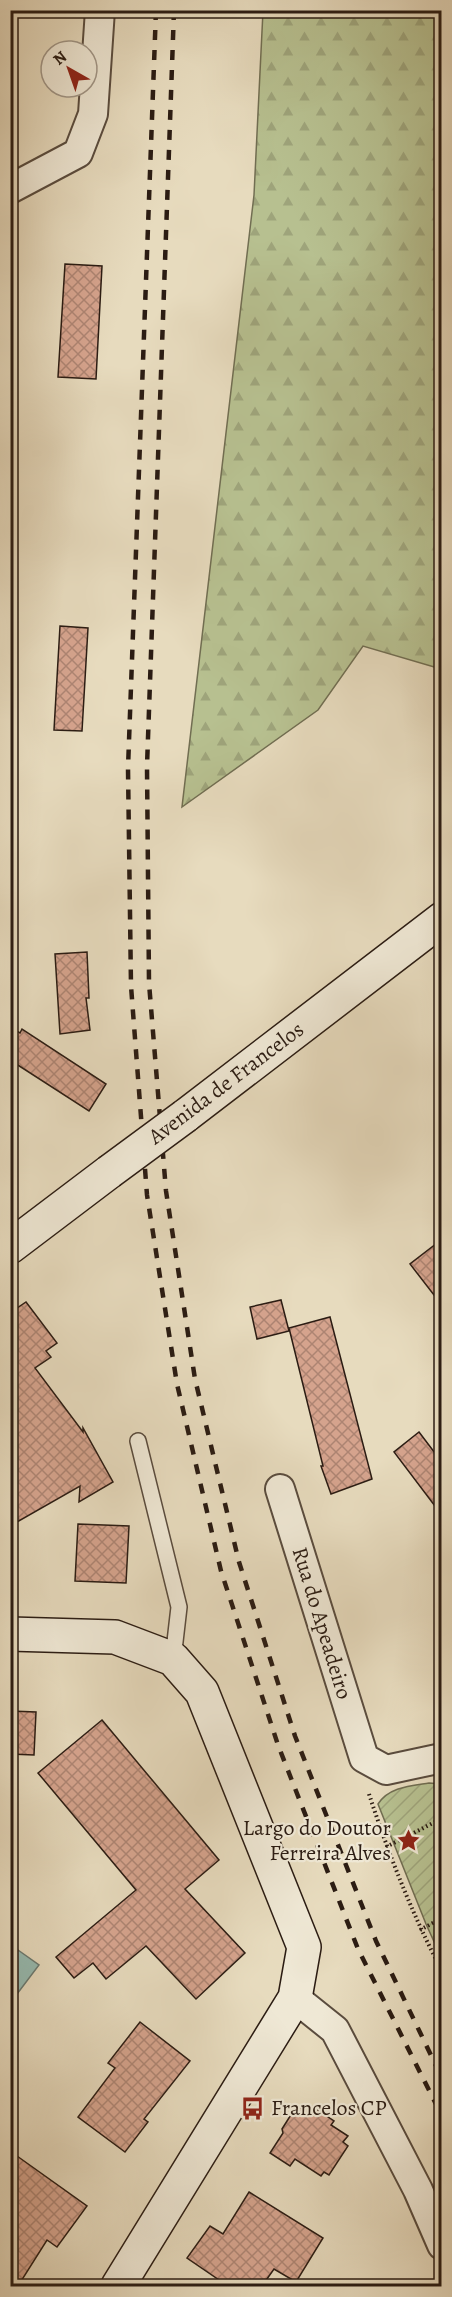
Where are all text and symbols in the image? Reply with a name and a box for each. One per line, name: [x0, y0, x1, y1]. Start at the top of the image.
north arrow: [39, 39, 99, 99]
text: N: [48, 46, 72, 70]
street label: Avenida de Francelos: [141, 1015, 310, 1152]
street label: Rua do Apeadeiro: [285, 1543, 359, 1703]
place label: Largo do Doutor Ferreira Alves: [243, 1813, 391, 1868]
place icon: Largo do Doutor Ferreira Alves: [396, 1828, 422, 1854]
place label: Francelos CP: [271, 2093, 387, 2123]
bus stop icon: Francelos CP: [240, 2095, 266, 2121]

